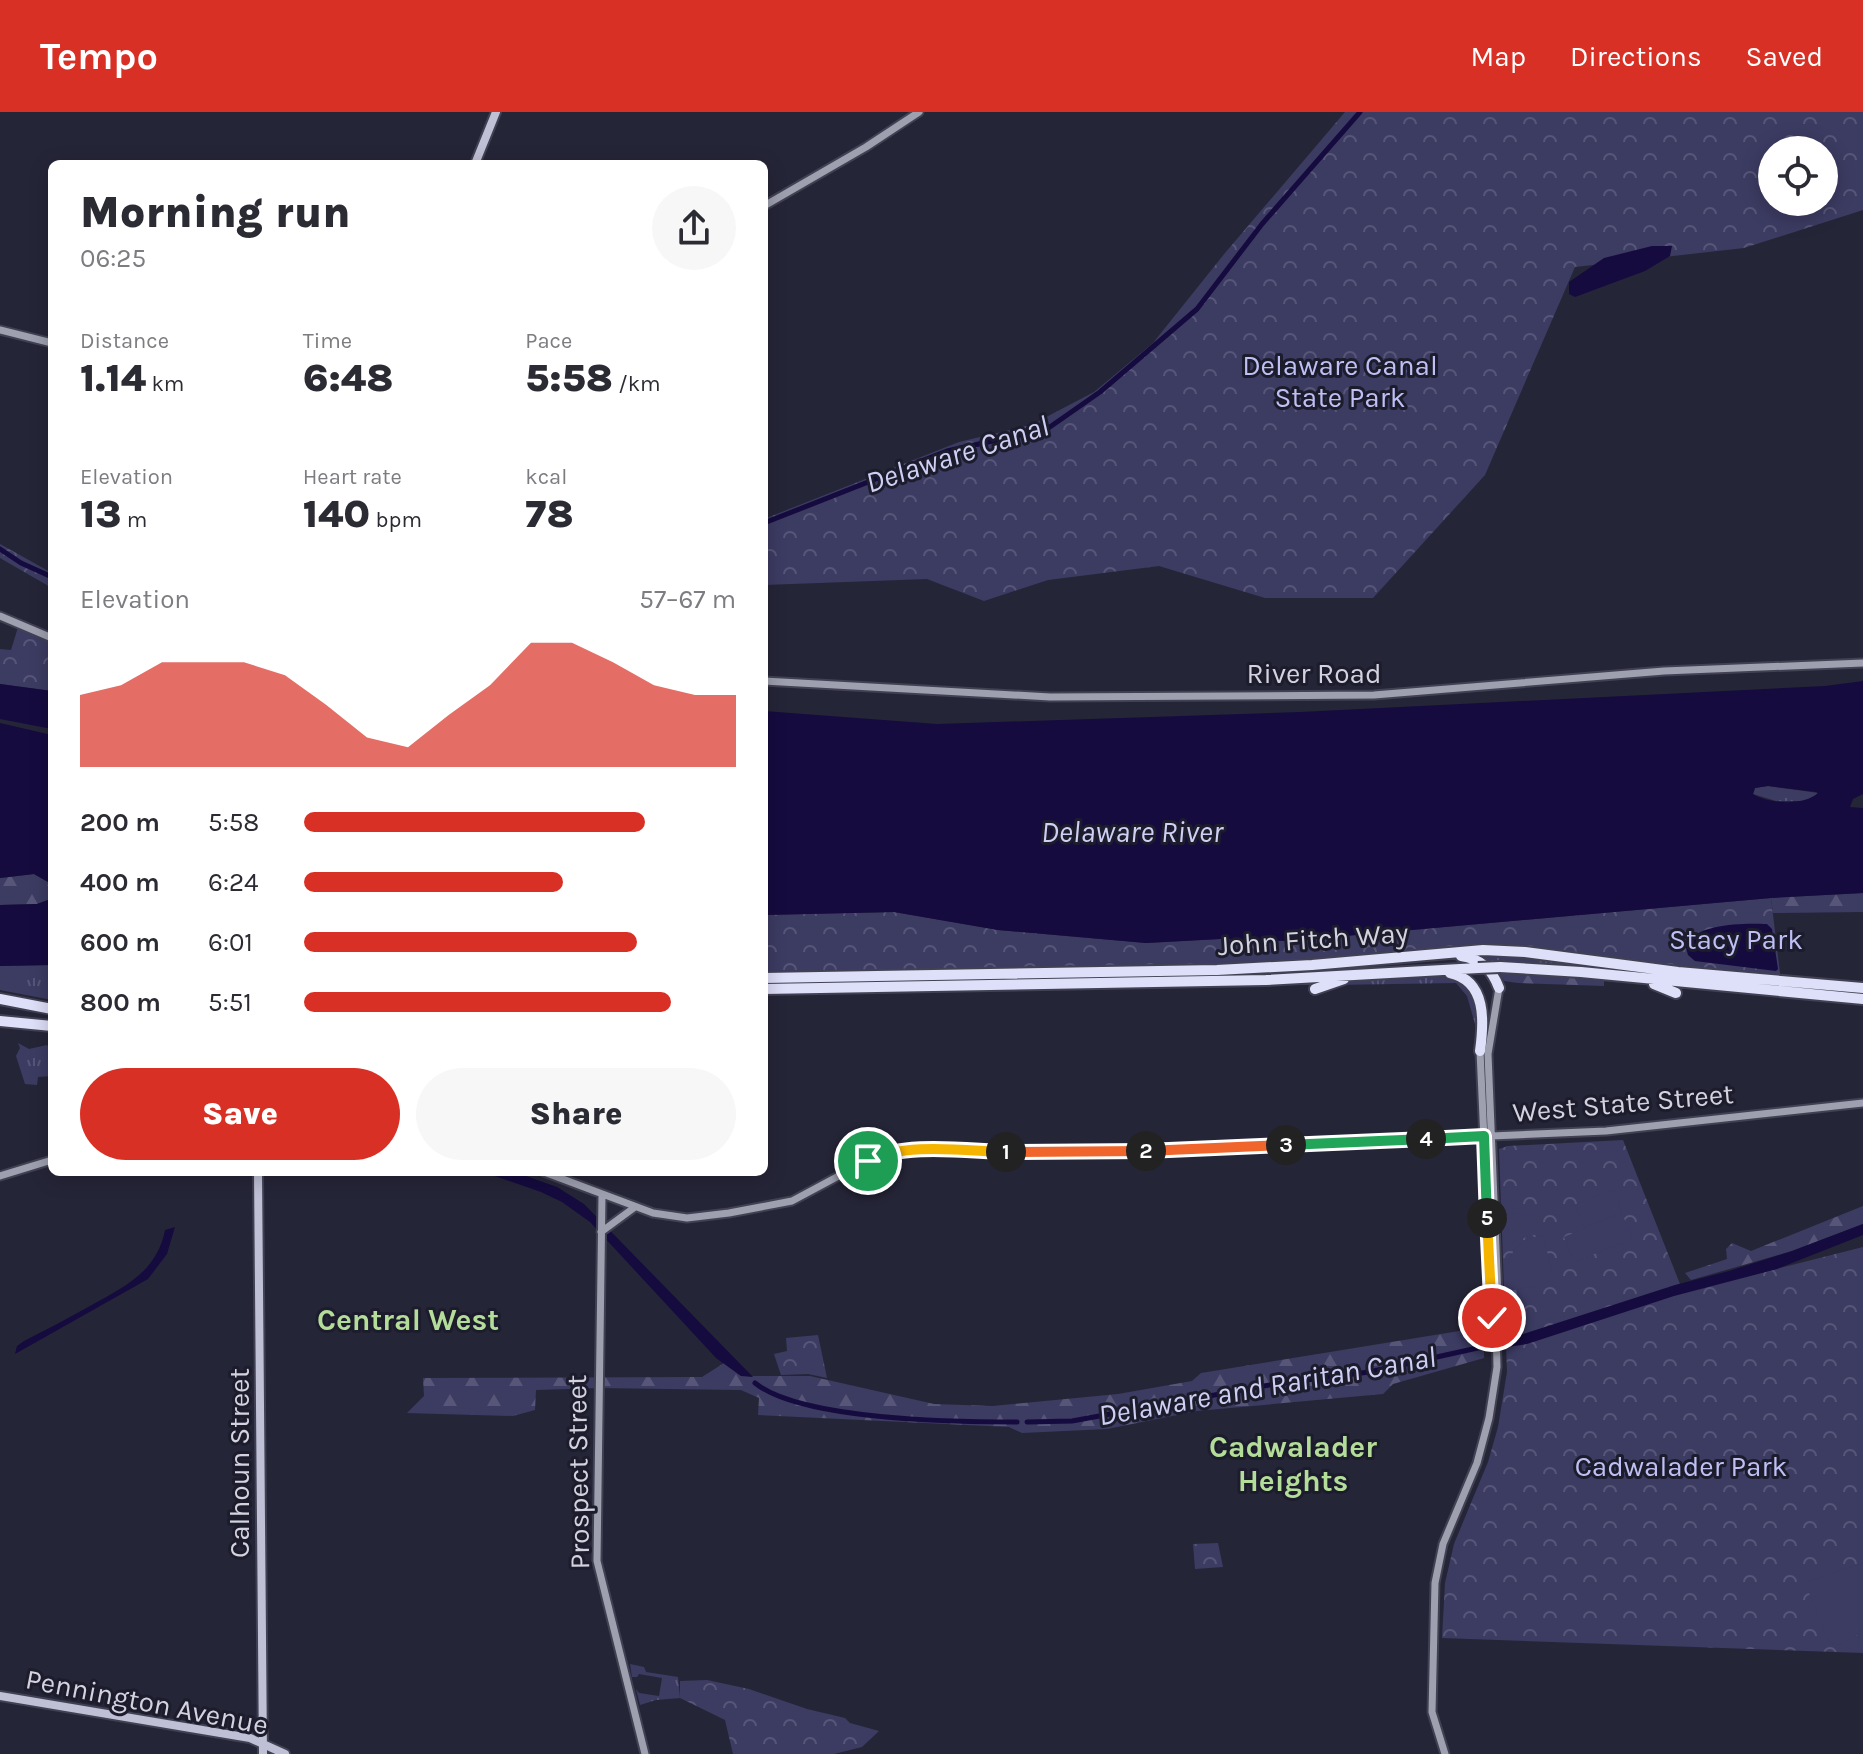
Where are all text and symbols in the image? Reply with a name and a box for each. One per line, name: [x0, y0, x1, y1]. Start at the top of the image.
text: Tempo: [40, 34, 158, 79]
text: Map: [1471, 40, 1526, 73]
text: Directions: [1570, 40, 1702, 73]
text: Saved: [1746, 40, 1823, 73]
map controls: [1758, 136, 1838, 216]
button: locate: [1758, 136, 1838, 216]
button: share: [652, 186, 736, 270]
text: Morning run: [80, 187, 351, 238]
text: 06:25: [80, 243, 146, 274]
text: Distance: [80, 328, 169, 354]
text: Time: [303, 328, 352, 354]
text: Pace: [525, 328, 572, 354]
park label: Delaware Canal State Park: [1242, 349, 1438, 414]
text: 1.14: [80, 354, 146, 401]
text: 6:48: [303, 354, 393, 401]
text: 5:58: [525, 354, 613, 401]
text: km: [146, 371, 184, 397]
text: /km: [613, 371, 661, 397]
water label: Delaware Canal: [861, 407, 1053, 501]
text: Elevation: [80, 464, 173, 490]
text: Heart rate: [303, 464, 402, 490]
text: kcal: [525, 464, 567, 490]
text: 13: [80, 490, 122, 537]
text: 140: [303, 490, 370, 537]
text: 78: [525, 490, 574, 537]
text: m: [122, 507, 147, 533]
text: bpm: [370, 507, 422, 533]
text: Elevation: [80, 584, 190, 615]
text: 57–67 m: [639, 584, 736, 615]
street label: River Road: [1246, 657, 1382, 690]
text: 200 m: [80, 807, 160, 838]
text: 5:58: [208, 807, 259, 838]
water label: Delaware River: [1041, 814, 1225, 850]
text: 400 m: [80, 867, 160, 898]
text: 6:24: [208, 867, 258, 898]
street label: John Fitch Way: [1216, 916, 1410, 962]
park label: Stacy Park: [1669, 923, 1803, 956]
text: 600 m: [80, 927, 160, 958]
text: 6:01: [208, 927, 253, 958]
text: 800 m: [80, 987, 161, 1018]
text: 5:51: [208, 987, 252, 1018]
button: Save: [80, 1068, 400, 1160]
button: Share: [416, 1068, 736, 1160]
street label: West State Street: [1511, 1077, 1735, 1129]
pin: 4: [1406, 1119, 1446, 1159]
pin: 3: [1266, 1125, 1306, 1165]
text: 4: [1419, 1126, 1433, 1152]
pin: [834, 1127, 902, 1195]
pin: 2: [1126, 1131, 1166, 1171]
pin: 1: [986, 1132, 1026, 1172]
text: 3: [1279, 1132, 1293, 1158]
text: 2: [1139, 1138, 1153, 1164]
icon: arrive: [846, 1139, 890, 1183]
text: 1: [1002, 1139, 1010, 1165]
pin: 5: [1467, 1198, 1507, 1238]
text: 5: [1481, 1205, 1493, 1231]
pin: [1458, 1284, 1526, 1352]
icon: check: [1470, 1296, 1514, 1340]
district label: Central West: [317, 1302, 499, 1338]
water label: Delaware and Raritan Canal: [1095, 1339, 1439, 1433]
street label: Calhoun Street: [223, 1368, 256, 1558]
street label: Prospect Street: [560, 1374, 596, 1570]
district label: Cadwalader Heights: [1209, 1429, 1377, 1499]
park label: Cadwalader Park: [1575, 1450, 1787, 1483]
street label: Pennington Avenue: [23, 1662, 271, 1742]

